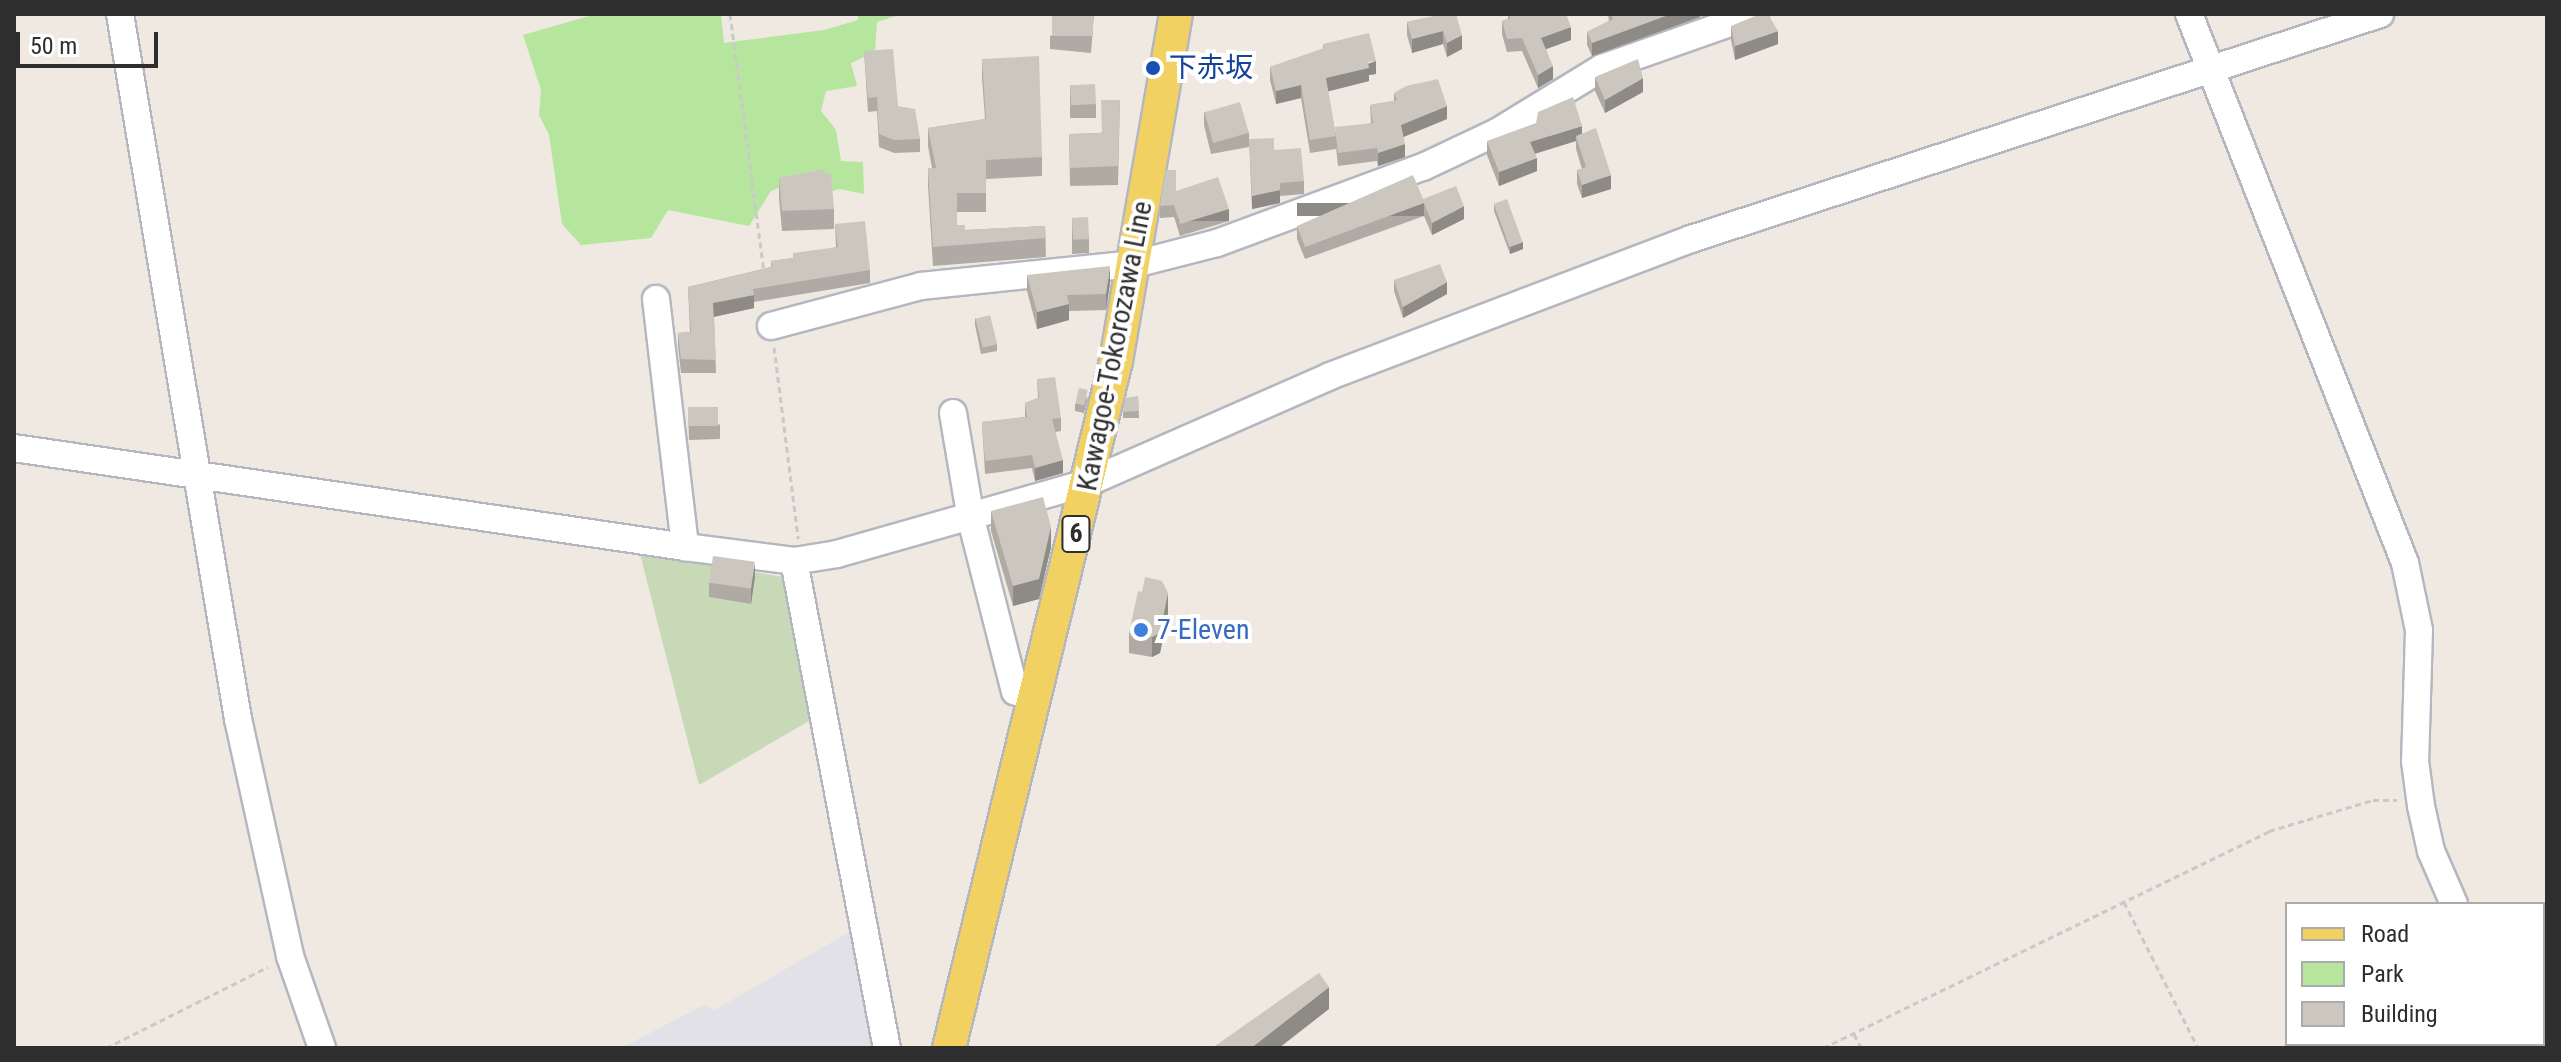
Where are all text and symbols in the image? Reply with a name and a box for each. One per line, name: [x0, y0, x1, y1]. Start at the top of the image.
scale bar: [20, 16, 162, 66]
text: 50 m: [30, 32, 77, 60]
place label: 下赤坂: [1169, 51, 1253, 85]
marker: 下赤坂: [1144, 59, 1162, 77]
street label: Kawagoe-Tokorozawa Line: [1070, 198, 1160, 494]
road number: 6: [1060, 512, 1092, 556]
place label: 7-Eleven: [1157, 613, 1250, 647]
marker: 7-Eleven: [1132, 621, 1150, 639]
legend: [2285, 902, 2545, 1046]
text: Road: [2361, 920, 2409, 948]
text: Park: [2361, 960, 2404, 988]
text: Building: [2361, 1000, 2438, 1028]

